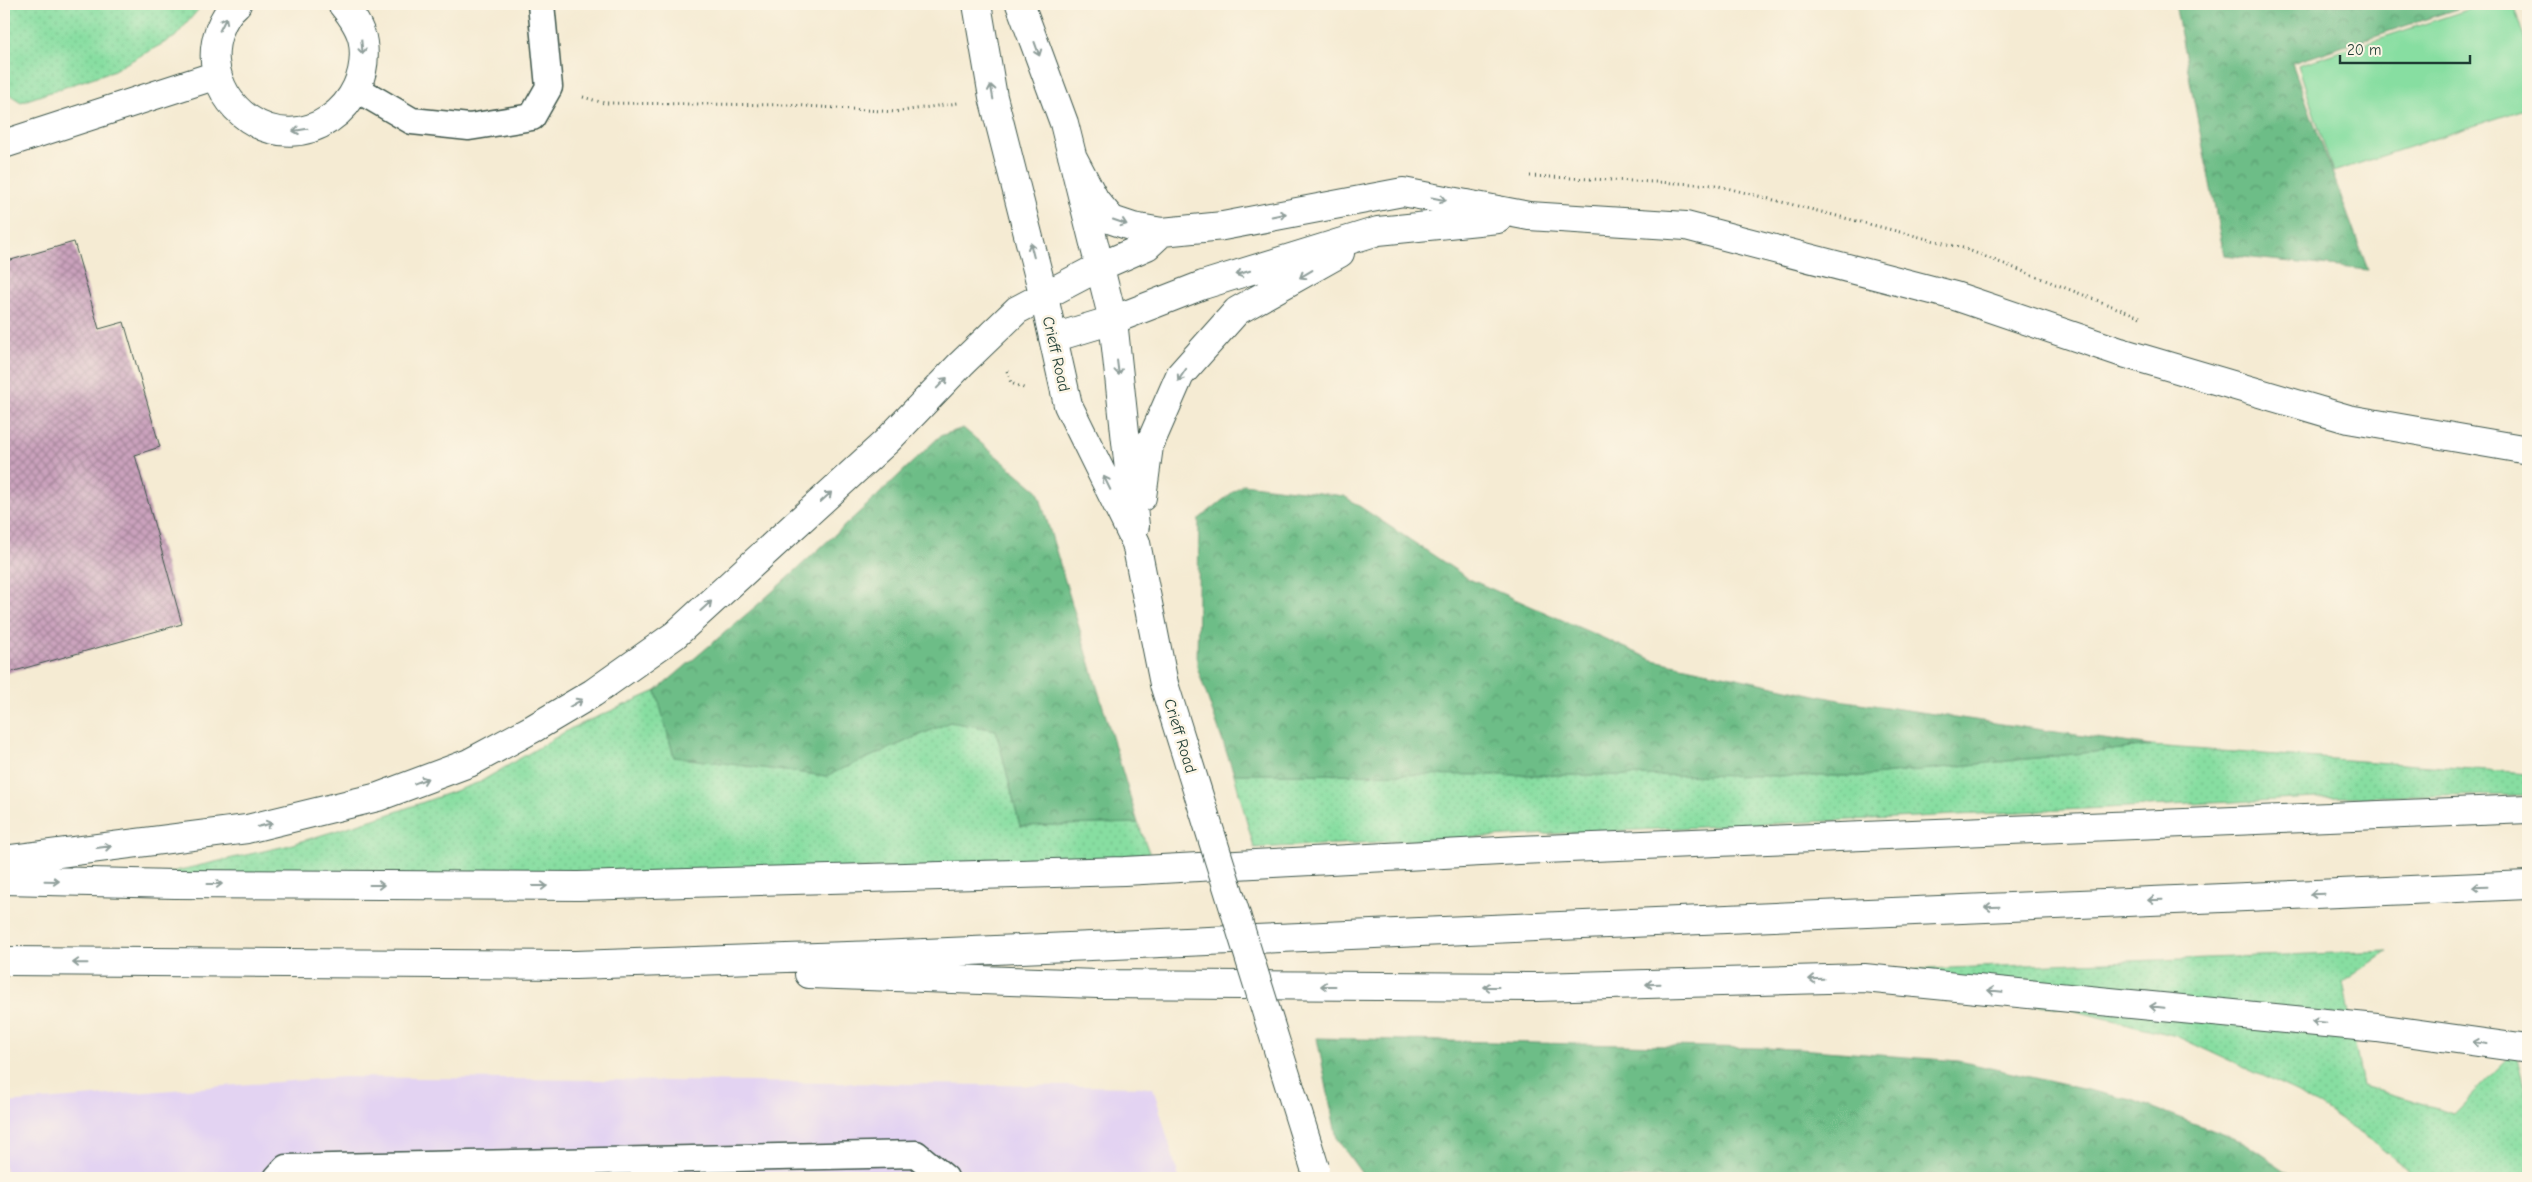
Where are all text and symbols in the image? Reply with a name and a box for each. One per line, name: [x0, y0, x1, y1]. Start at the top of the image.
one-way arrow: [218, 17, 228, 32]
scale bar: [2340, 32, 2470, 64]
one-way arrow: [358, 38, 367, 54]
one-way arrow: [1033, 41, 1042, 57]
text: 20 m: [2347, 41, 2381, 59]
one-way arrow: [987, 85, 997, 101]
one-way arrow: [293, 125, 309, 135]
one-way arrow: [1431, 195, 1447, 204]
one-way arrow: [1271, 210, 1287, 220]
one-way arrow: [1111, 218, 1127, 228]
one-way arrow: [1026, 242, 1036, 258]
one-way arrow: [1235, 268, 1251, 278]
one-way arrow: [1299, 269, 1313, 279]
street label: Crieff Road: [1039, 315, 1073, 393]
one-way arrow: [1113, 360, 1123, 376]
one-way arrow: [1177, 368, 1187, 382]
one-way arrow: [936, 377, 948, 390]
one-way arrow: [1102, 476, 1112, 491]
one-way arrow: [820, 491, 832, 503]
one-way arrow: [700, 600, 712, 612]
street label: Crieff Road: [1160, 697, 1200, 775]
one-way arrow: [568, 698, 582, 708]
one-way arrow: [413, 776, 428, 785]
one-way arrow: [257, 820, 273, 829]
one-way arrow: [96, 842, 112, 852]
one-way arrow: [44, 877, 60, 886]
one-way arrow: [206, 879, 223, 889]
one-way arrow: [369, 880, 385, 890]
one-way arrow: [532, 881, 548, 891]
one-way arrow: [2472, 882, 2488, 892]
one-way arrow: [2309, 889, 2325, 898]
one-way arrow: [2147, 896, 2163, 905]
one-way arrow: [1985, 902, 2001, 911]
one-way arrow: [72, 958, 88, 967]
one-way arrow: [1808, 975, 1824, 984]
one-way arrow: [1645, 979, 1662, 989]
one-way arrow: [1320, 981, 1336, 991]
one-way arrow: [1483, 982, 1499, 992]
one-way arrow: [1988, 986, 2004, 996]
one-way arrow: [2149, 1002, 2165, 1011]
one-way arrow: [2311, 1018, 2327, 1027]
one-way arrow: [2472, 1037, 2488, 1047]

